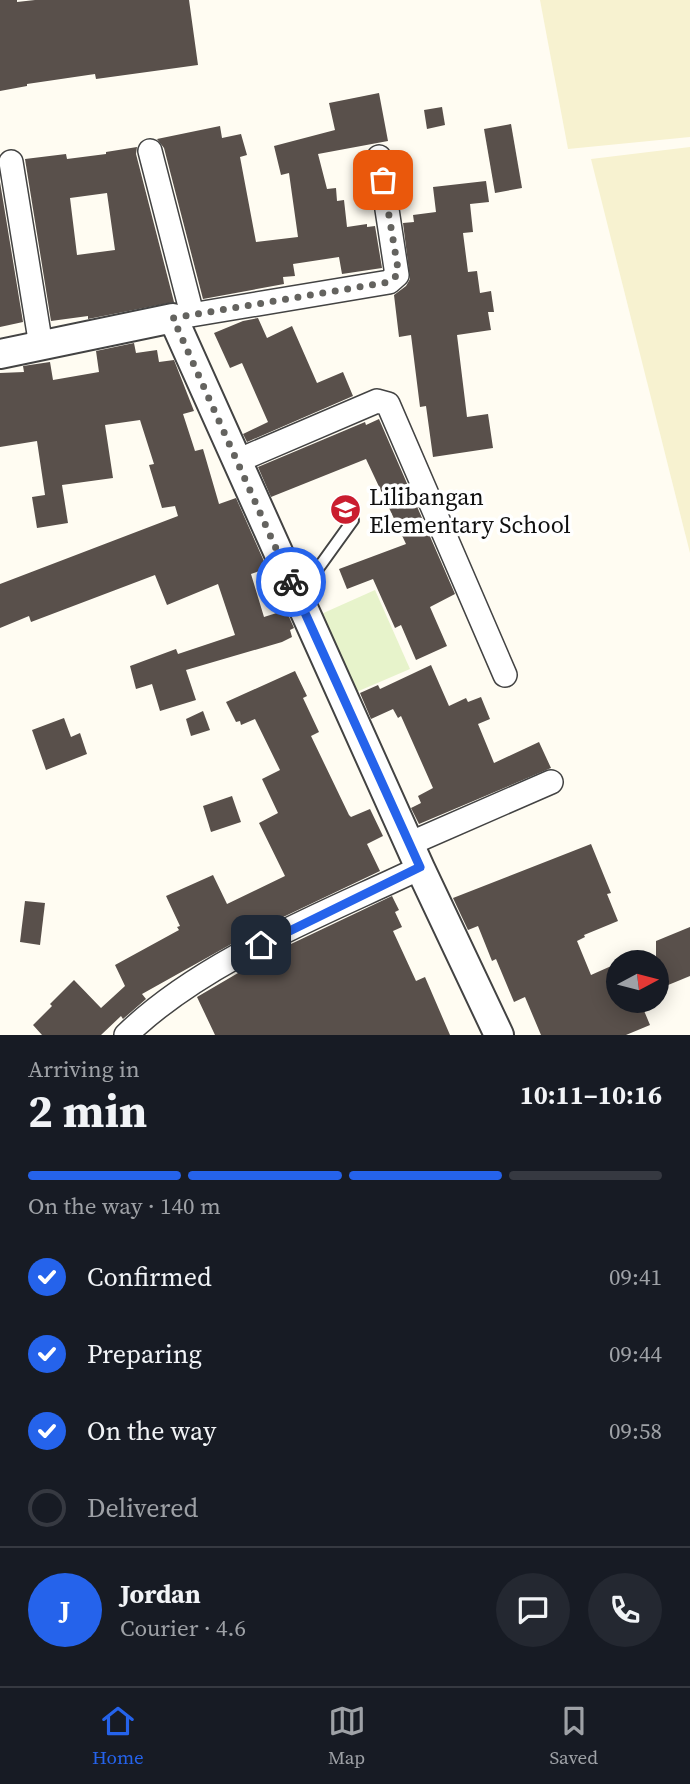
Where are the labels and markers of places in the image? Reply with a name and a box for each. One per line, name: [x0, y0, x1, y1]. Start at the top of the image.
pin: [353, 150, 413, 210]
place label: Lilibangan Elementary School: [369, 480, 571, 541]
school or university icon: Lilibangan Elementary School: [329, 493, 363, 527]
pin: [231, 915, 291, 975]

